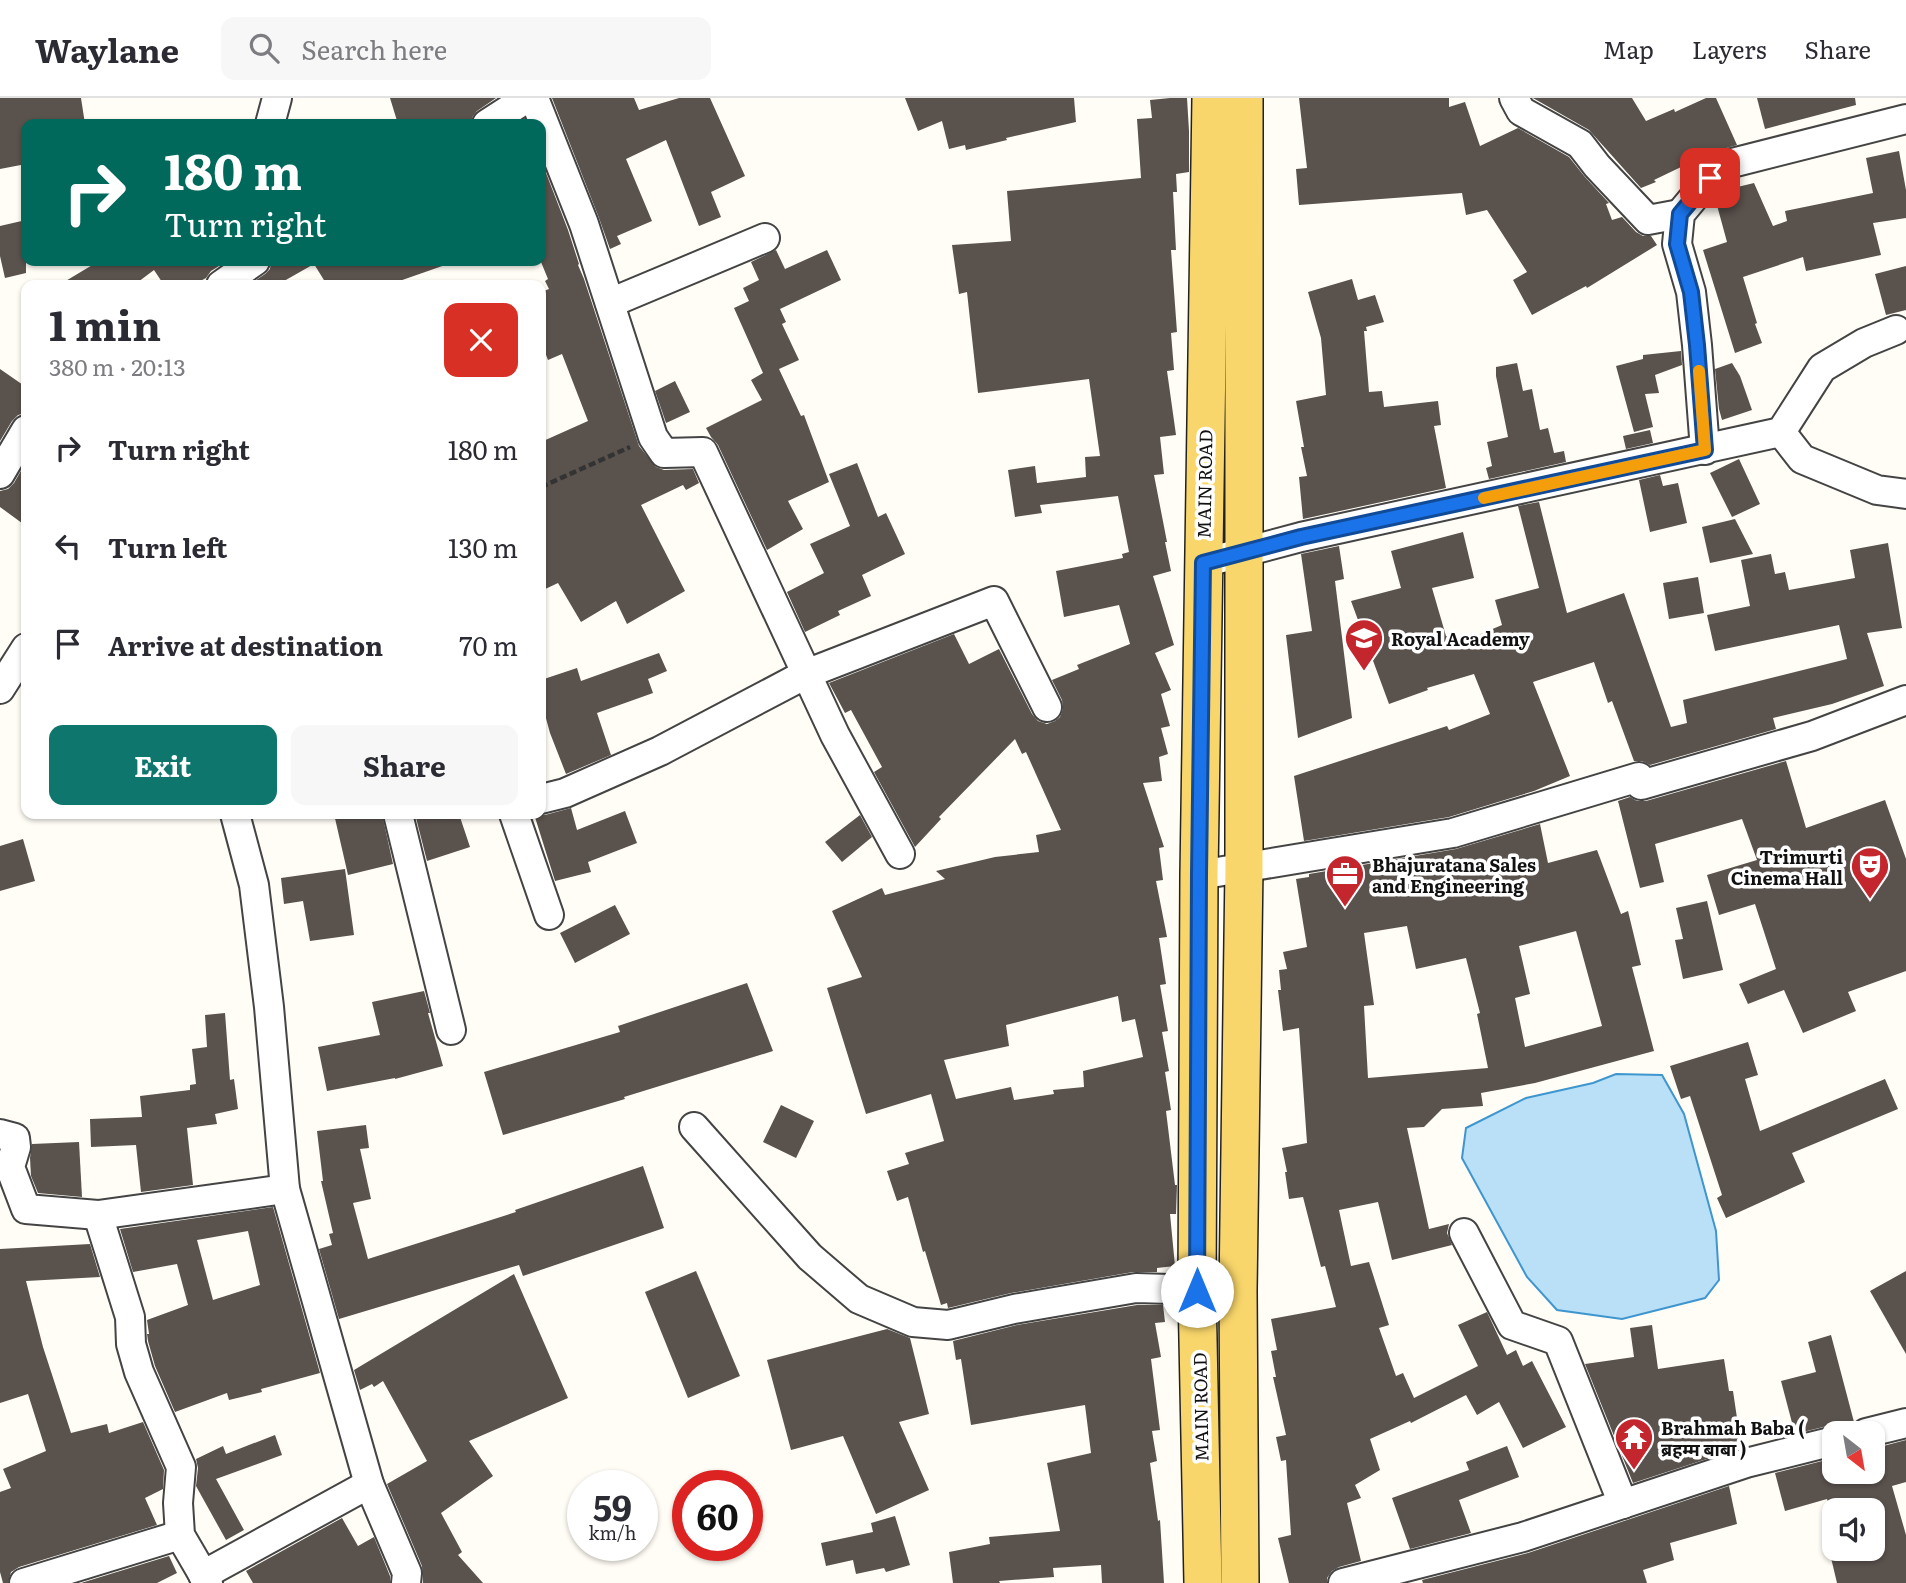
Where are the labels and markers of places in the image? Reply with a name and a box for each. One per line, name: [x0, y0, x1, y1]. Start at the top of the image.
pin: [1680, 148, 1740, 208]
school or university icon: Royal Academy: [1343, 617, 1385, 672]
place label: Royal Academy: [1391, 625, 1530, 652]
place label: Trimurti Cinema Hall: [1731, 843, 1843, 891]
theatre icon: Trimurti Cinema Hall: [1849, 845, 1891, 900]
place label: Bhajuratana Sales and Engineering: [1372, 851, 1536, 899]
office icon: Bhajuratana Sales and Engineering: [1324, 853, 1366, 908]
place label: Brahmah Baba ( ब्रहम्म बाबा ): [1661, 1414, 1805, 1462]
temple icon: Brahmah Baba ( ब्रहम्म बाबा ): [1613, 1416, 1655, 1471]

